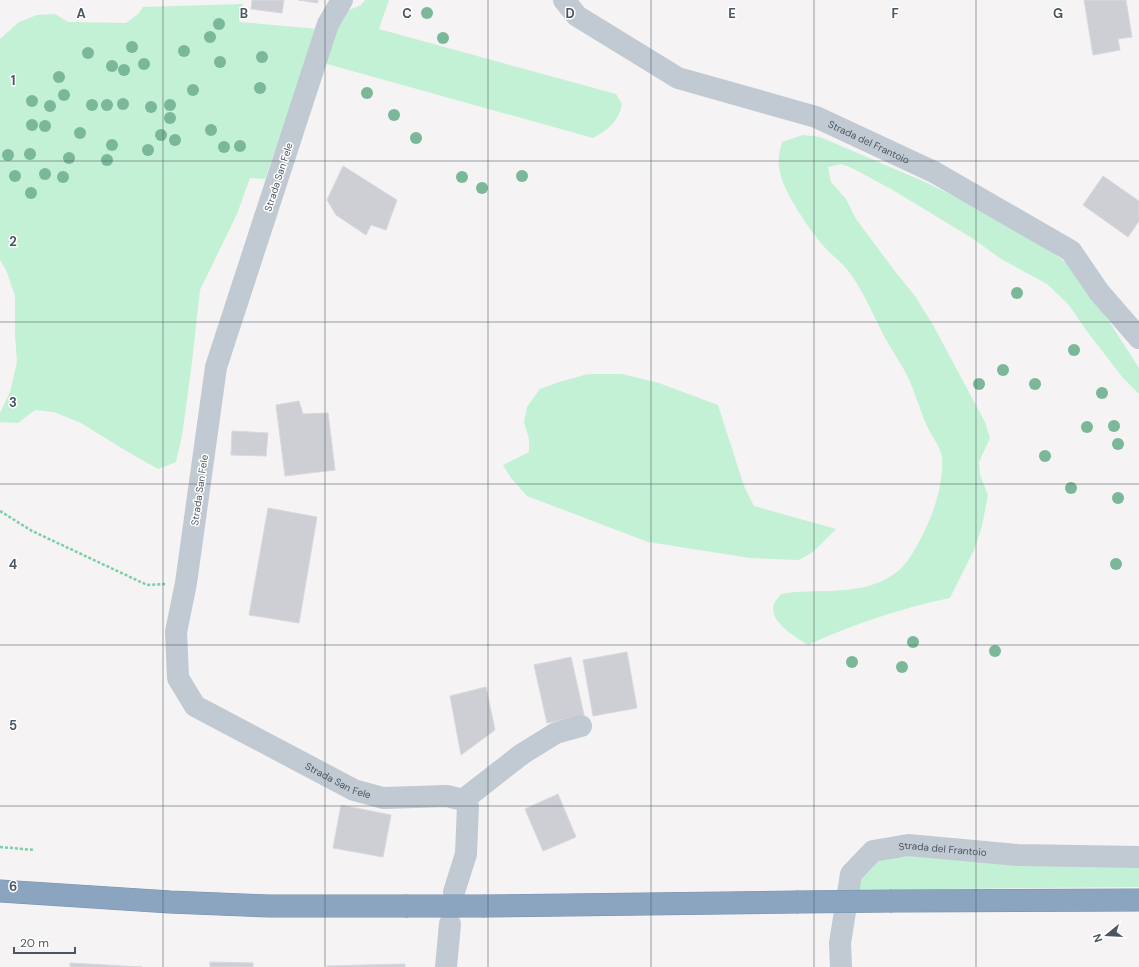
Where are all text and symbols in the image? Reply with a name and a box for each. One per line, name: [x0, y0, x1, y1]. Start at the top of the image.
text: A: [76, 5, 86, 22]
text: B: [240, 5, 248, 22]
text: C: [402, 5, 412, 22]
text: D: [565, 5, 575, 22]
text: E: [728, 5, 736, 22]
text: F: [891, 5, 899, 22]
text: G: [1053, 5, 1063, 22]
text: 1: [11, 72, 15, 89]
street label: Strada del Frantoio: [826, 118, 912, 167]
street label: Strada San Fele: [261, 141, 296, 213]
text: 2: [9, 233, 17, 250]
text: 3: [9, 394, 17, 411]
street label: Strada San Fele: [188, 453, 211, 526]
text: 4: [9, 556, 17, 573]
text: 5: [9, 717, 17, 734]
street label: Strada San Fele: [303, 759, 373, 801]
street label: Strada del Frantoio: [898, 839, 987, 859]
text: 6: [9, 878, 17, 895]
north arrow: [1087, 915, 1127, 955]
scale bar: [14, 929, 75, 955]
text: N: [1090, 932, 1105, 944]
text: 20 m: [20, 935, 49, 951]

